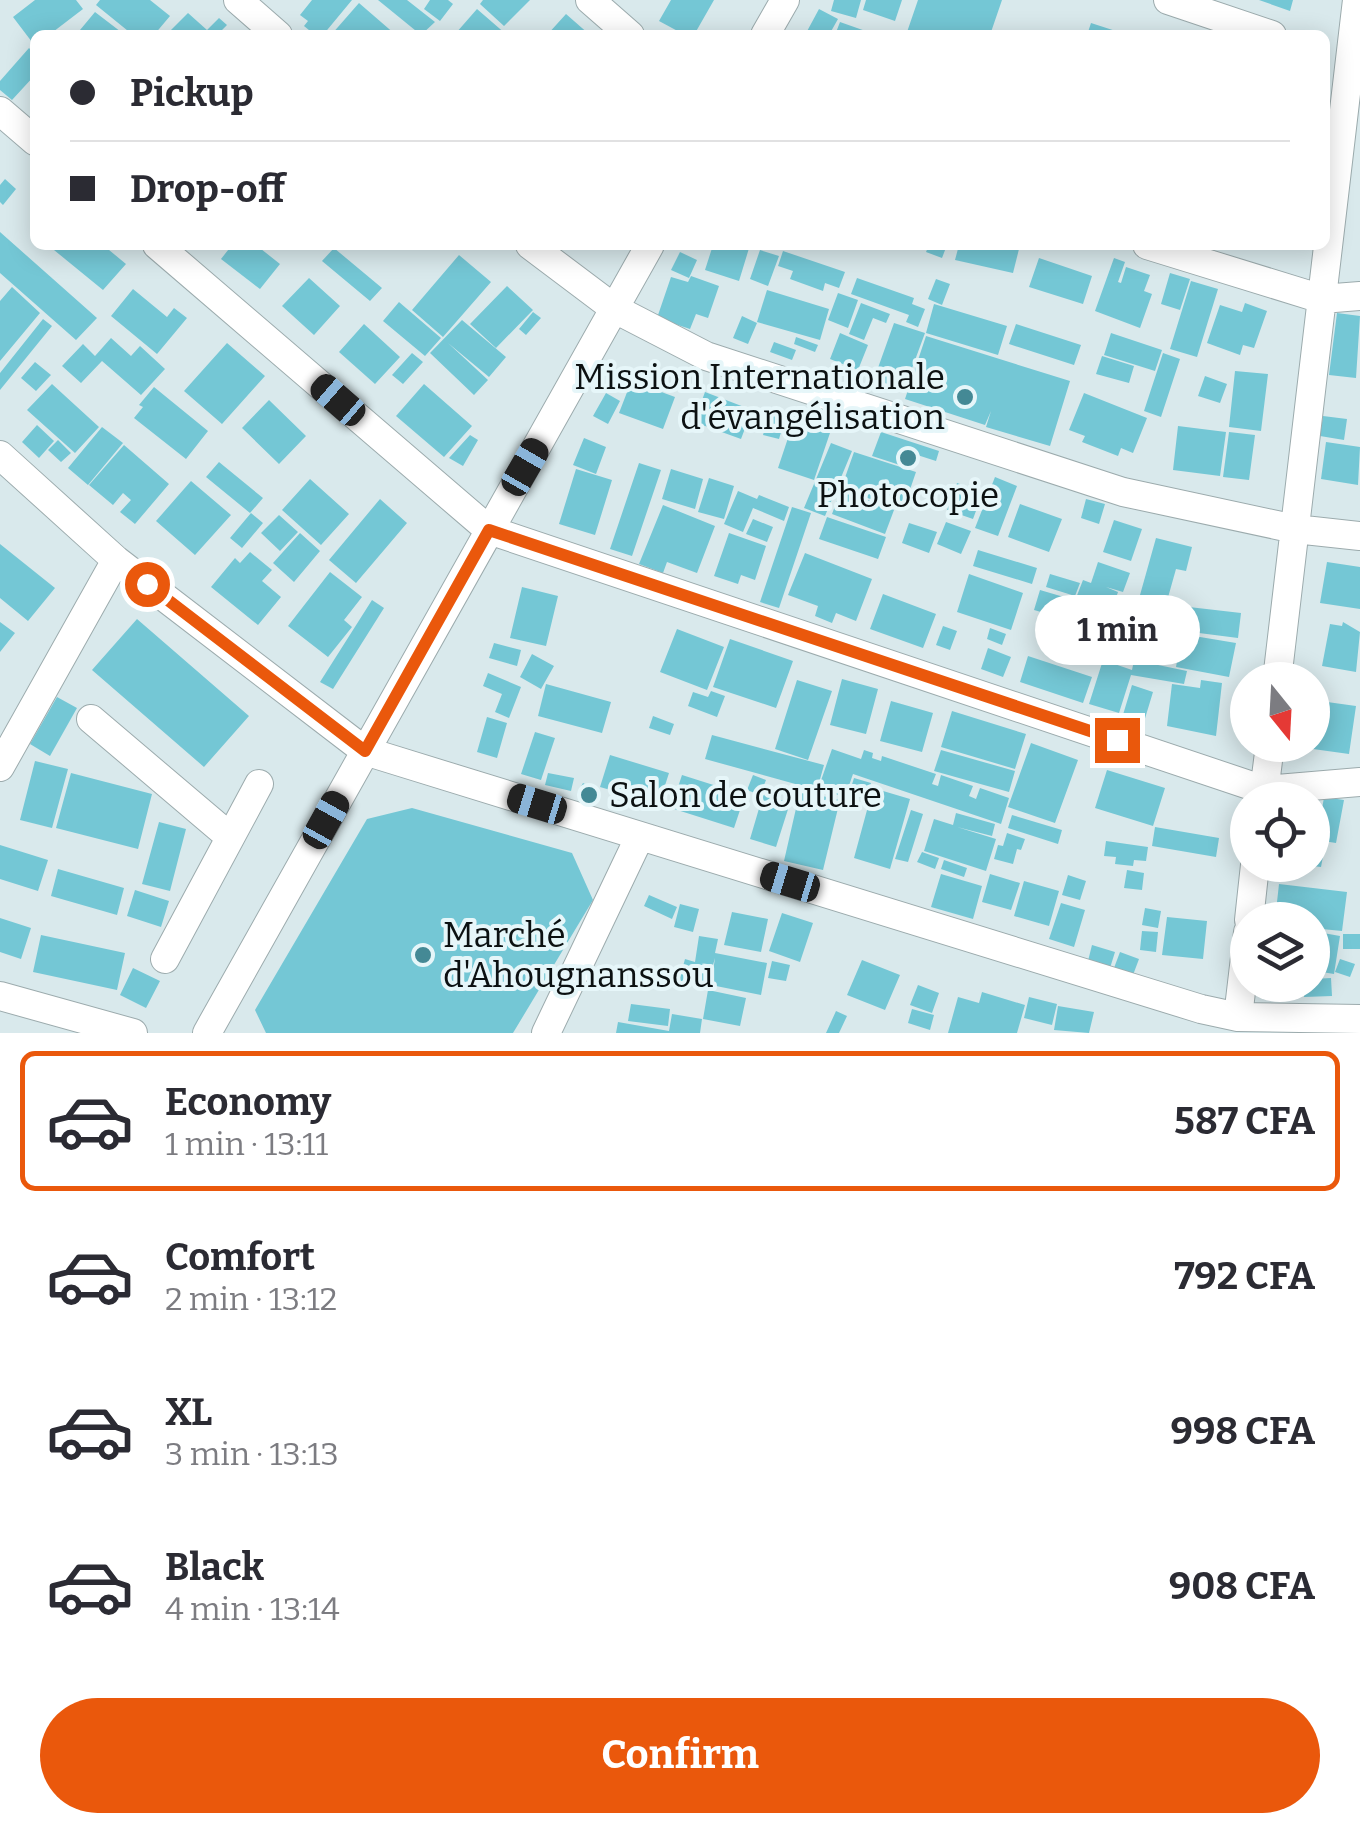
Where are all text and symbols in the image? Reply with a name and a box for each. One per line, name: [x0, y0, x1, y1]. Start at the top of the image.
text: Pickup: [130, 70, 254, 116]
text: Drop-off: [130, 166, 285, 212]
place label: Mission Internationale d'évangélisation: [574, 356, 945, 438]
car: [306, 369, 370, 431]
marker: Mission Internationale d'évangélisation: [954, 386, 976, 408]
car: [497, 434, 553, 500]
marker: Photocopie: [897, 447, 919, 469]
place label: Photocopie: [817, 474, 999, 516]
route start: [125, 562, 170, 607]
callout: 1 min: [1034, 595, 1200, 665]
text: 1 min: [1077, 611, 1158, 649]
north arrow: [1230, 662, 1330, 762]
map controls: [1230, 662, 1330, 1002]
route end: [1095, 718, 1140, 763]
place label: Salon de couture: [609, 774, 882, 816]
car: [504, 781, 570, 827]
button: locate: [1230, 782, 1330, 882]
marker: Salon de couture: [578, 784, 600, 806]
car: [298, 786, 354, 854]
car: [757, 859, 823, 905]
button: layers: [1230, 902, 1330, 1002]
place label: Marché d'Ahougnanssou: [443, 914, 714, 996]
marker: Marché d'Ahougnanssou: [412, 944, 434, 966]
icon: car: [45, 1076, 135, 1166]
text: Economy: [165, 1079, 331, 1125]
text: 587 CFA: [1174, 1098, 1315, 1144]
text: 1 min · 13:11: [165, 1125, 328, 1163]
icon: car: [45, 1231, 135, 1321]
text: Comfort: [165, 1234, 315, 1280]
text: 792 CFA: [1174, 1253, 1315, 1299]
text: 2 min · 13:12: [165, 1280, 337, 1318]
icon: car: [45, 1386, 135, 1476]
text: XL: [165, 1389, 212, 1435]
text: 998 CFA: [1170, 1408, 1315, 1454]
text: 3 min · 13:13: [165, 1435, 339, 1473]
icon: car: [45, 1541, 135, 1631]
text: Black: [165, 1544, 264, 1590]
text: 908 CFA: [1169, 1563, 1315, 1609]
text: 4 min · 13:14: [165, 1590, 340, 1628]
button: Confirm: [40, 1698, 1320, 1813]

